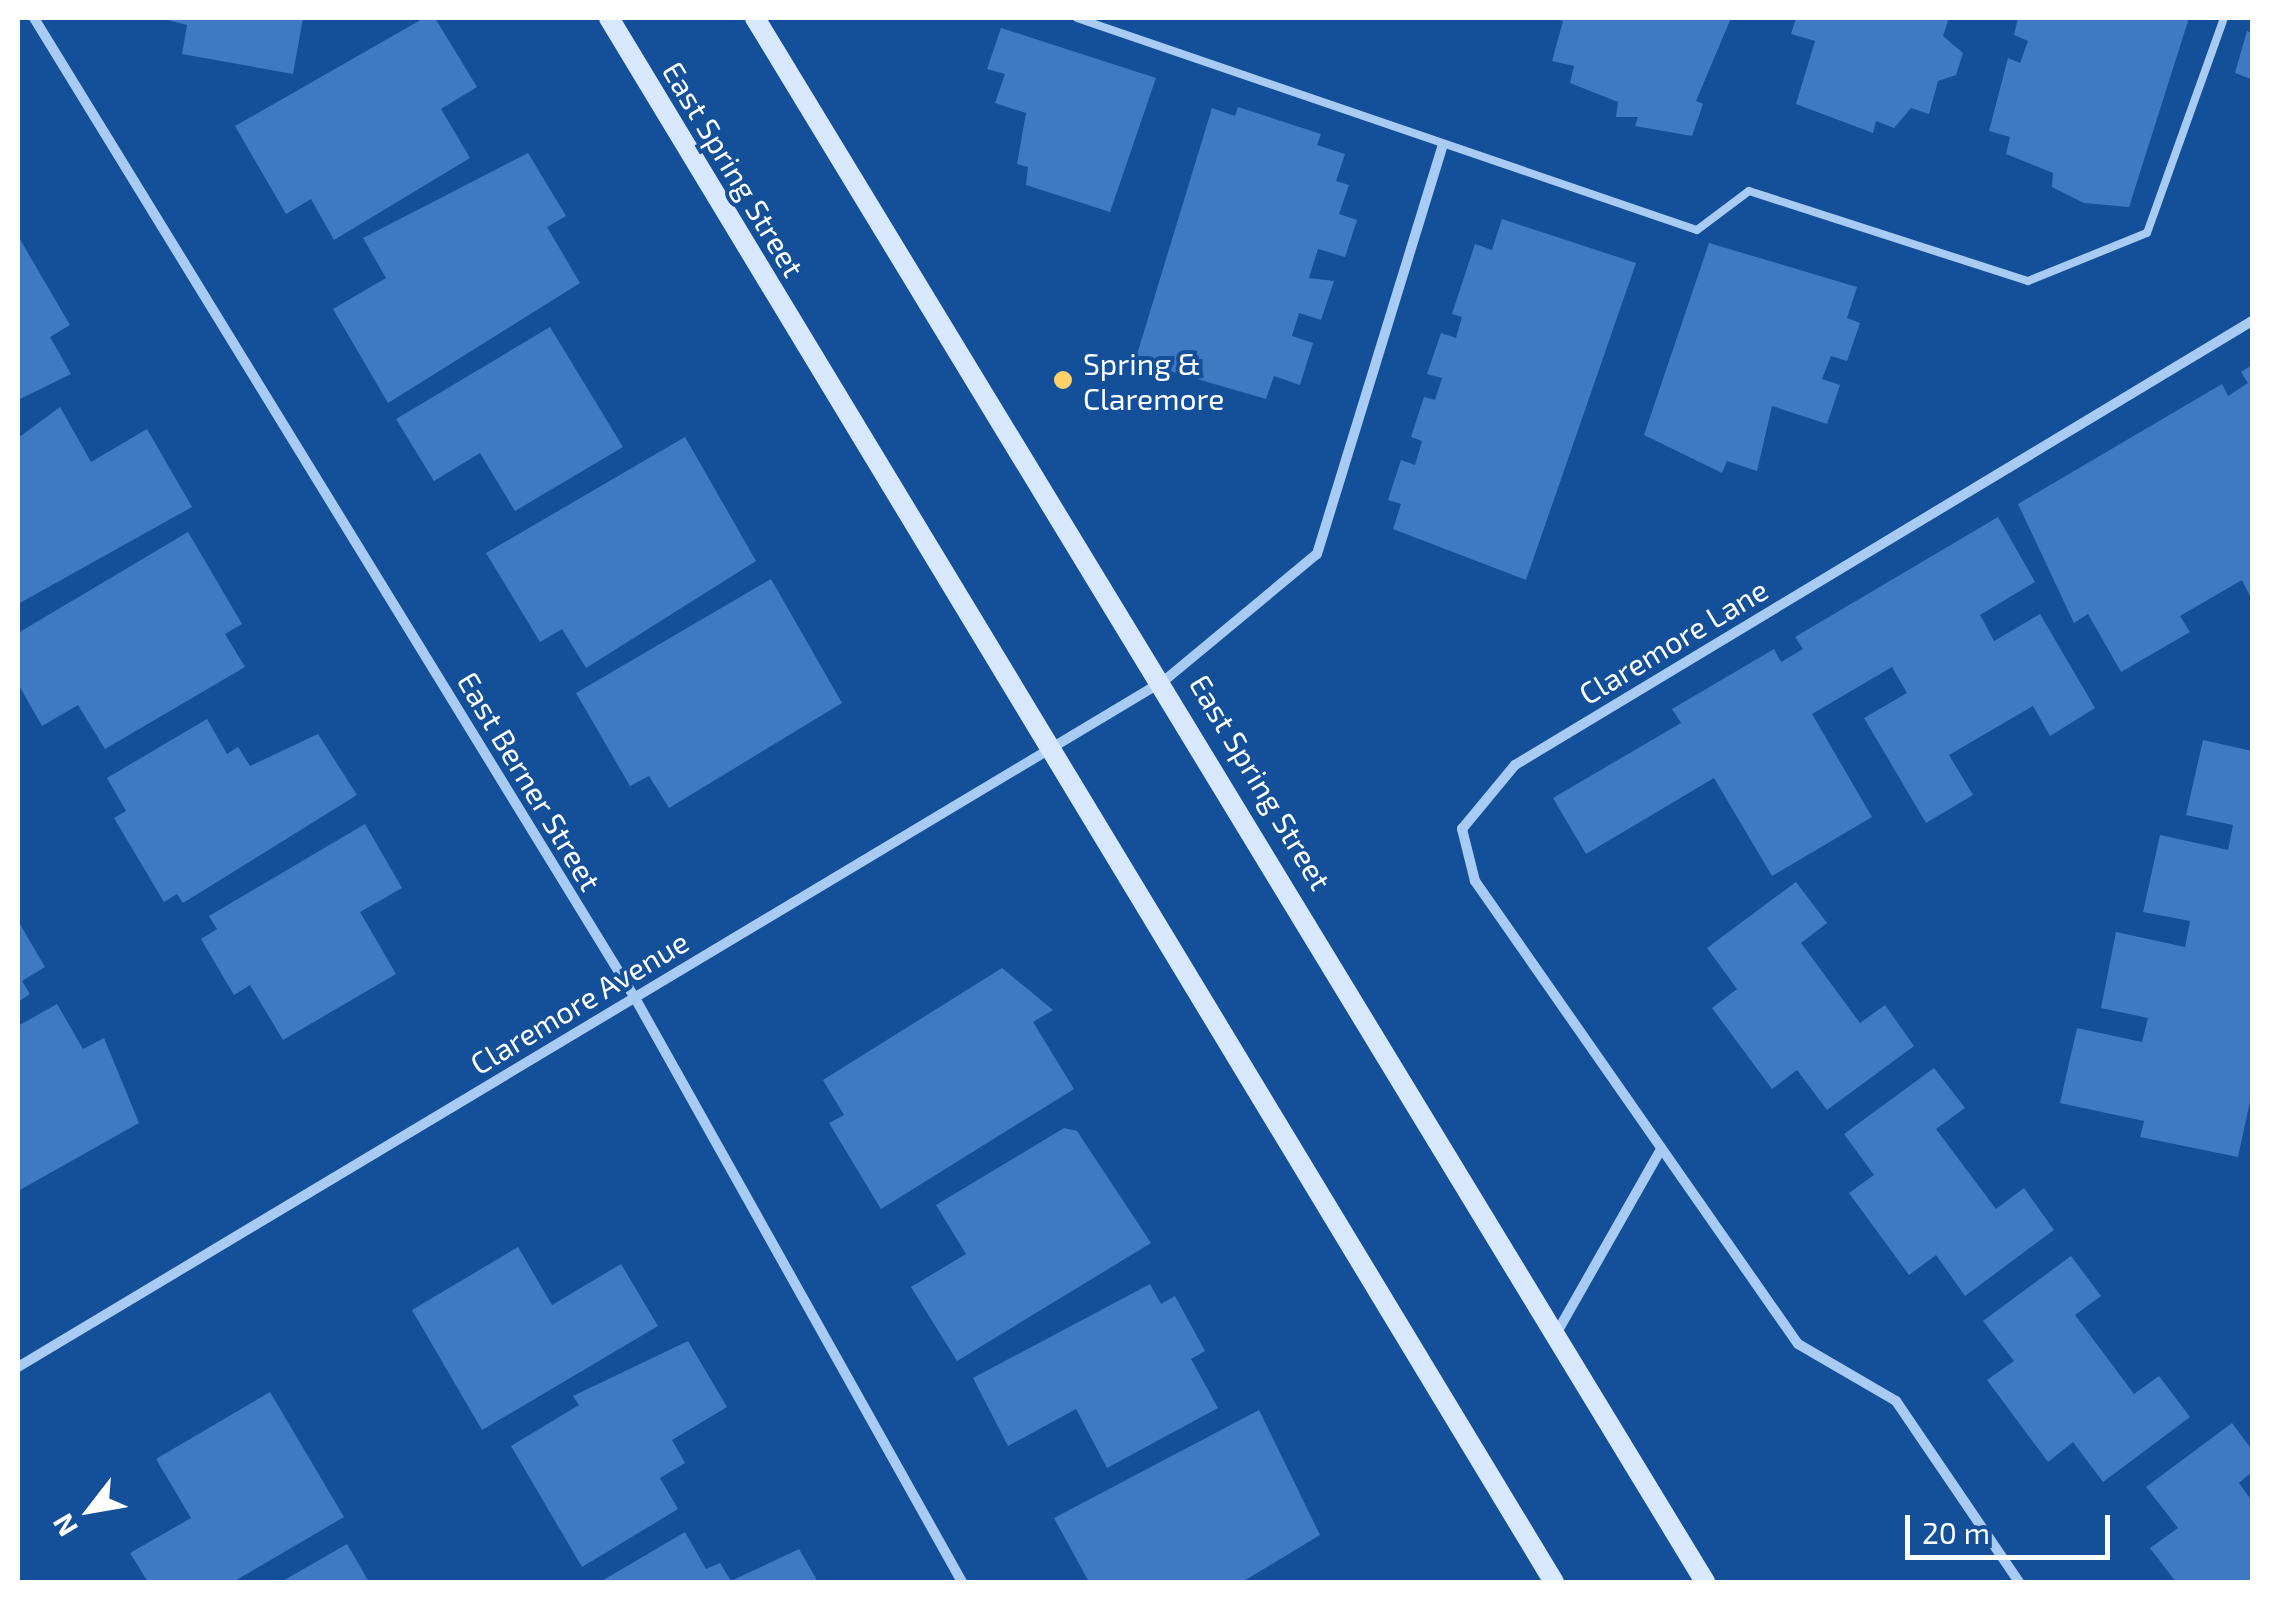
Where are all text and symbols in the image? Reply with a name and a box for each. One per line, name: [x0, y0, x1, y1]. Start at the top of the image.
street label: East Spring Street: [656, 55, 812, 283]
place label: Spring & Claremore: [1083, 345, 1224, 416]
marker: Spring & Claremore: [1052, 369, 1074, 391]
street label: Claremore Lane: [1572, 571, 1774, 711]
street label: East Berner Street: [450, 665, 610, 897]
street label: East Spring Street: [1183, 668, 1339, 896]
street label: Claremore Avenue: [463, 923, 695, 1081]
north arrow: [40, 1460, 140, 1560]
scale bar: [1910, 1495, 2115, 1557]
text: N: [45, 1508, 84, 1543]
text: 20 m: [1922, 1514, 1990, 1550]

